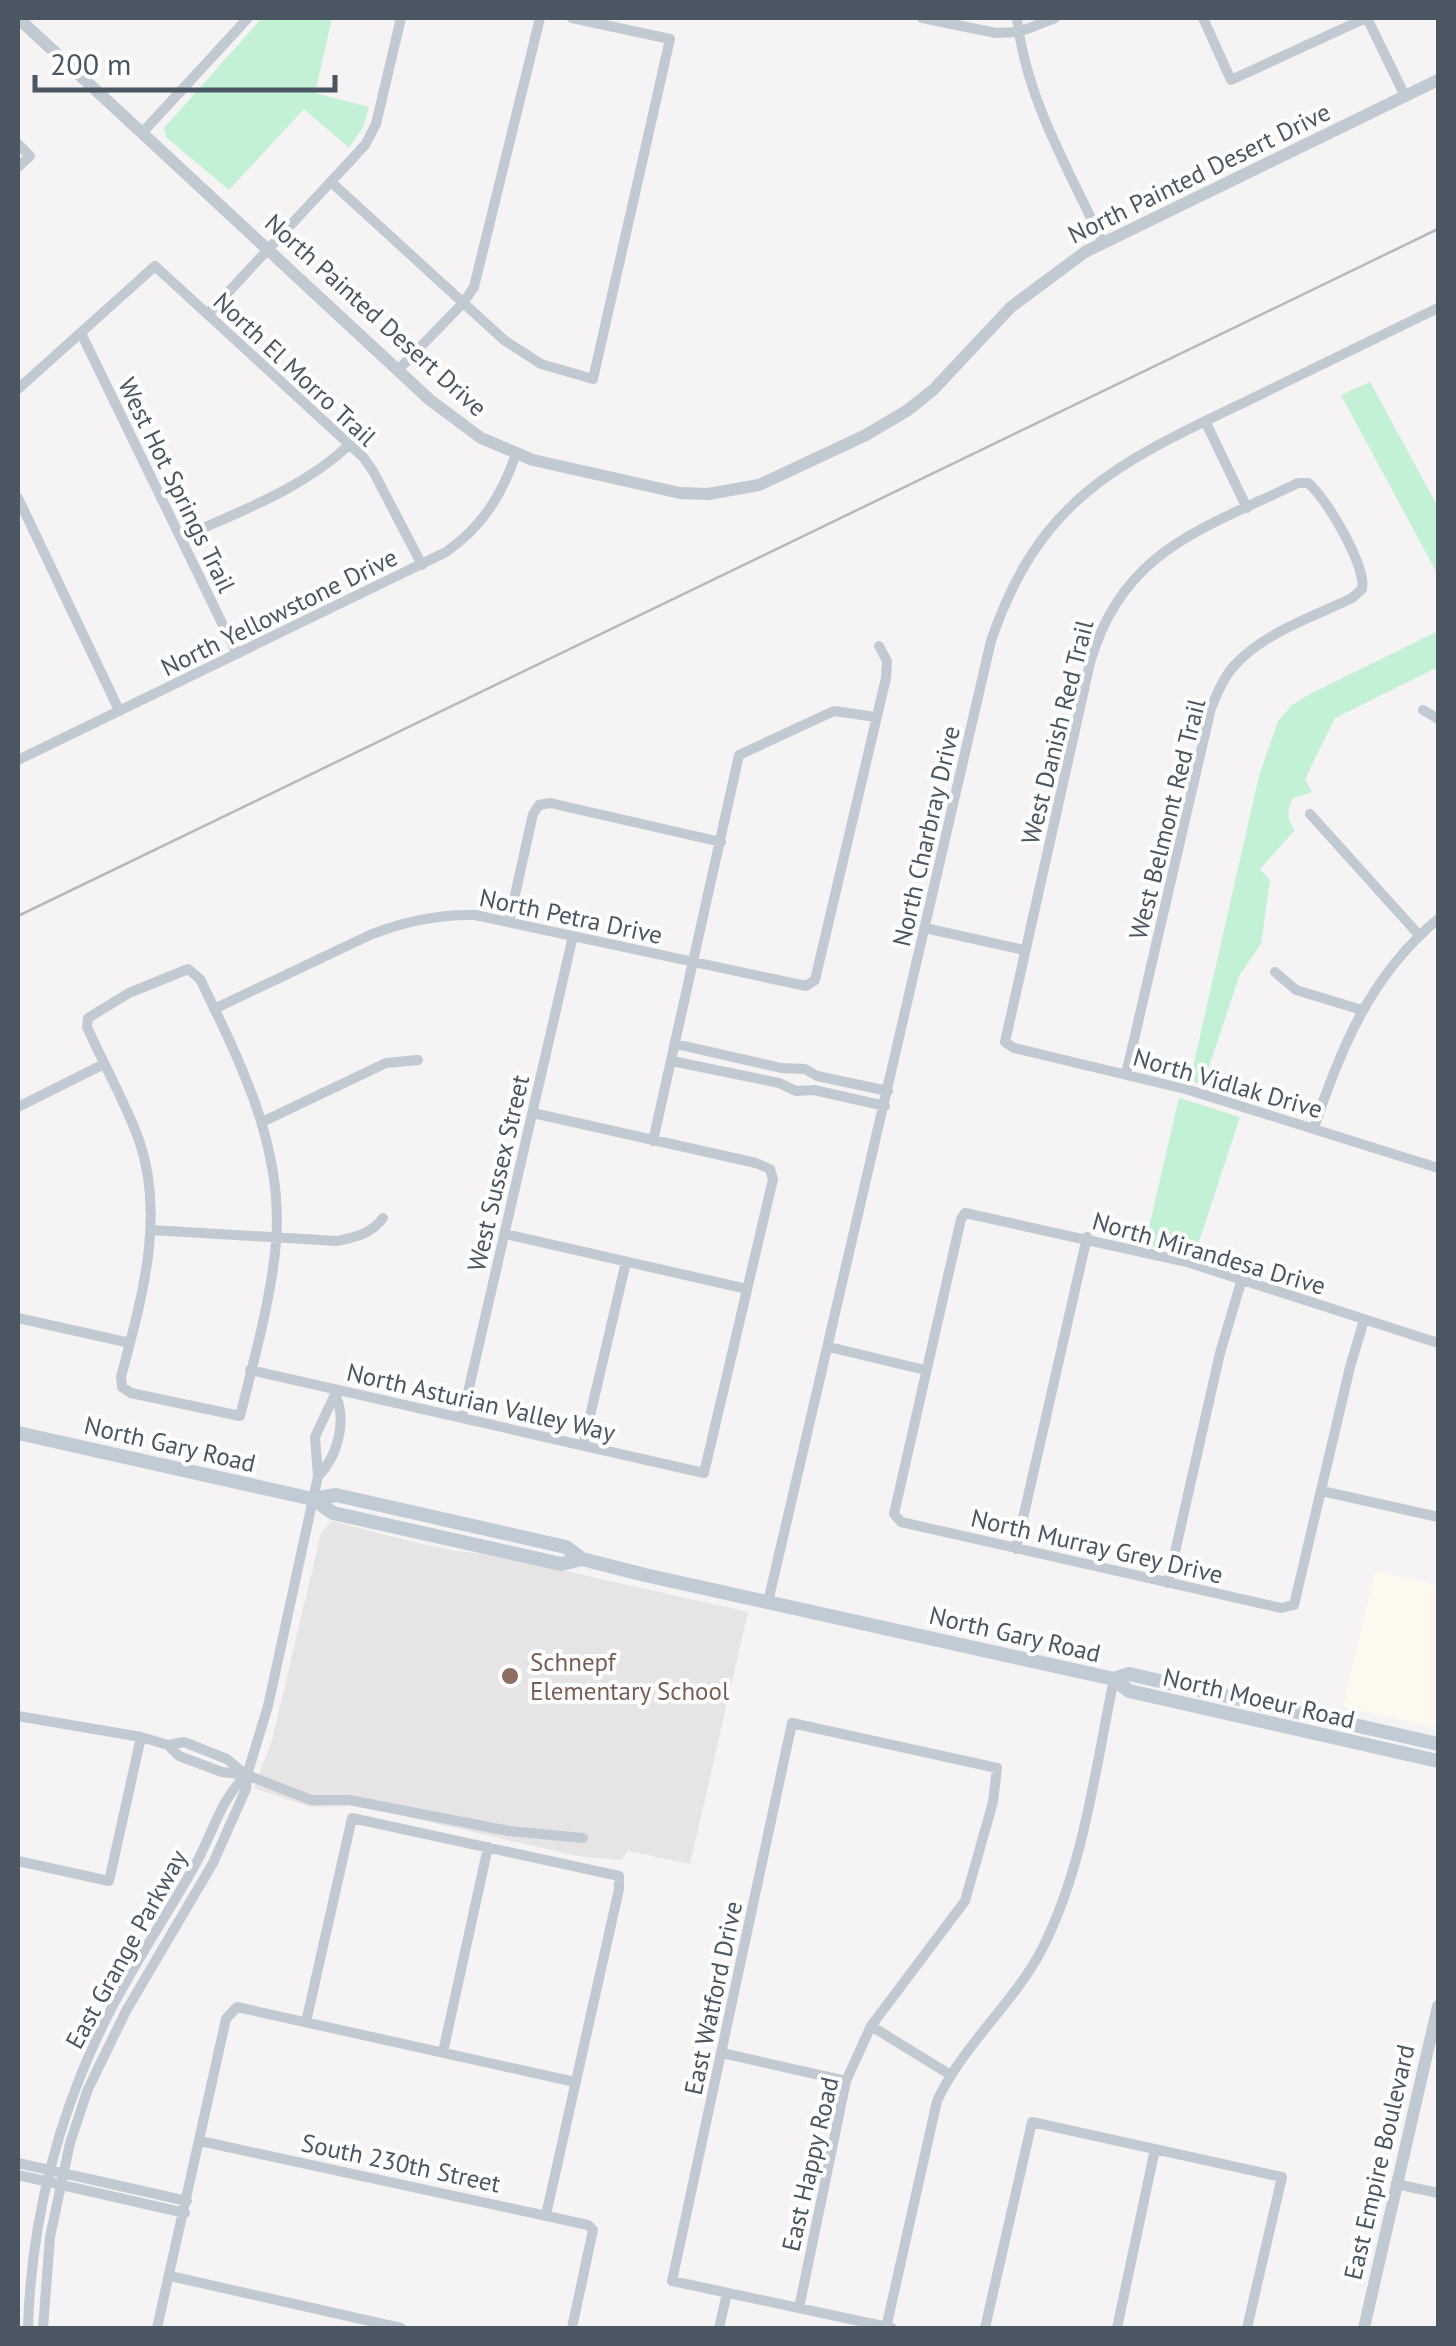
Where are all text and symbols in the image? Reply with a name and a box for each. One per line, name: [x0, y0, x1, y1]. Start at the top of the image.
scale bar: [35, 30, 335, 92]
text: 200 m: [50, 44, 131, 83]
street label: North Painted Desert Drive: [1063, 96, 1335, 250]
street label: North Painted Desert Drive: [258, 207, 494, 423]
street label: North El Morro Trail: [207, 285, 384, 453]
street label: West Hot Springs Trail: [111, 372, 243, 598]
street label: North Yellowstone Drive: [155, 541, 403, 683]
street label: West Danish Red Trail: [1014, 616, 1101, 847]
street label: West Belmont Red Trail: [1122, 695, 1213, 943]
street label: North Charbray Drive: [885, 723, 967, 949]
street label: North Petra Drive: [477, 881, 665, 951]
street label: North Vidlak Drive: [1130, 1041, 1326, 1125]
street label: West Sussex Street: [460, 1071, 536, 1274]
street label: North Mirandesa Drive: [1089, 1204, 1329, 1302]
street label: North Asturian Valley Way: [344, 1356, 619, 1449]
street label: North Gary Road: [81, 1409, 259, 1479]
street label: North Murray Grey Drive: [968, 1501, 1226, 1591]
street label: North Gary Road: [926, 1599, 1104, 1669]
place label: Schnepf Elementary School: [530, 1646, 730, 1707]
street label: North Moeur Road: [1160, 1660, 1358, 1736]
marker: Schnepf Elementary School: [499, 1665, 521, 1687]
street label: East Grange Parkway: [58, 1844, 194, 2054]
street label: East Watford Drive: [677, 1898, 749, 2098]
street label: East Empire Boulevard: [1336, 2041, 1422, 2283]
street label: East Happy Road: [774, 2074, 846, 2254]
street label: South 230th Street: [299, 2126, 504, 2200]

